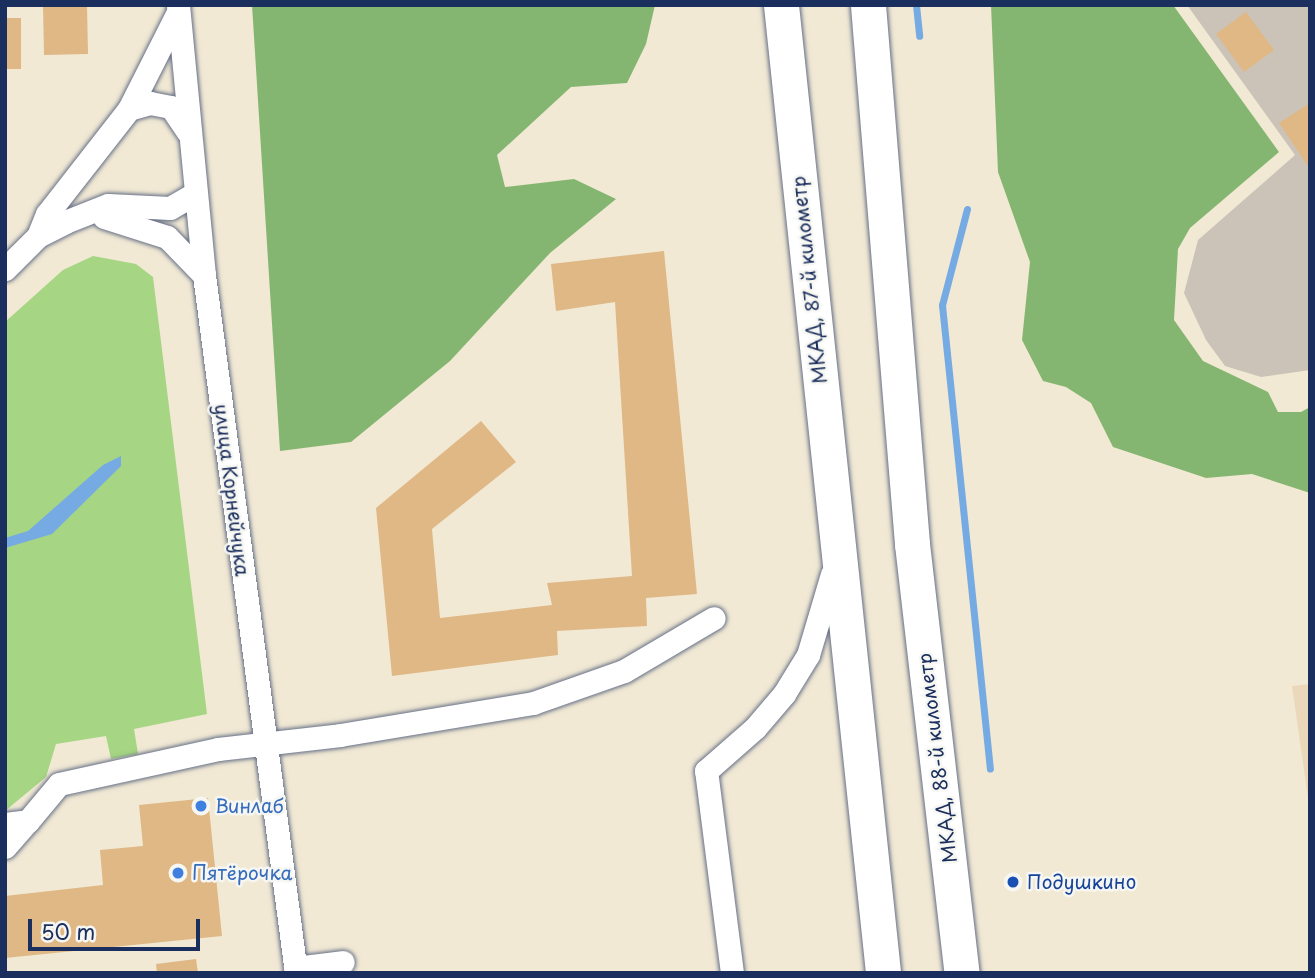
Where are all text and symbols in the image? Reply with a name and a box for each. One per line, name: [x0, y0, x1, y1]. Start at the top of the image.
street label: МКАД, 87-й километр: [787, 175, 831, 385]
street label: улица Корнейчука: [210, 402, 254, 578]
street label: МКАД, 88-й километр: [913, 651, 961, 865]
place label: Винлаб: [215, 795, 284, 817]
marker: Винлаб: [193, 798, 209, 814]
place label: Пятёрочка: [192, 862, 293, 884]
marker: Пятёрочка: [170, 865, 186, 881]
place label: Подушкино: [1027, 871, 1136, 893]
marker: Подушкино: [1005, 874, 1021, 890]
scale bar: [32, 904, 203, 948]
text: 50 m: [41, 915, 95, 947]

